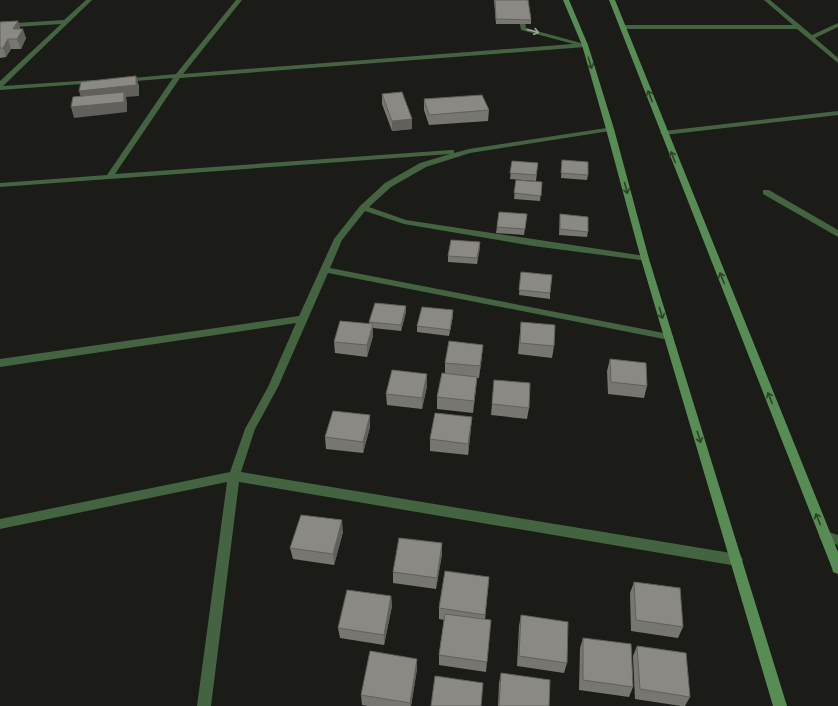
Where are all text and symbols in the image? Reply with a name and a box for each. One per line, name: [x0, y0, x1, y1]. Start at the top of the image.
one-way arrow: [526, 28, 539, 35]
one-way arrow: [587, 56, 594, 69]
one-way arrow: [645, 91, 653, 103]
one-way arrow: [669, 151, 677, 163]
one-way arrow: [623, 181, 630, 194]
one-way arrow: [717, 272, 725, 284]
one-way arrow: [658, 306, 665, 319]
one-way arrow: [766, 393, 773, 405]
one-way arrow: [696, 431, 704, 443]
one-way arrow: [814, 514, 822, 526]

